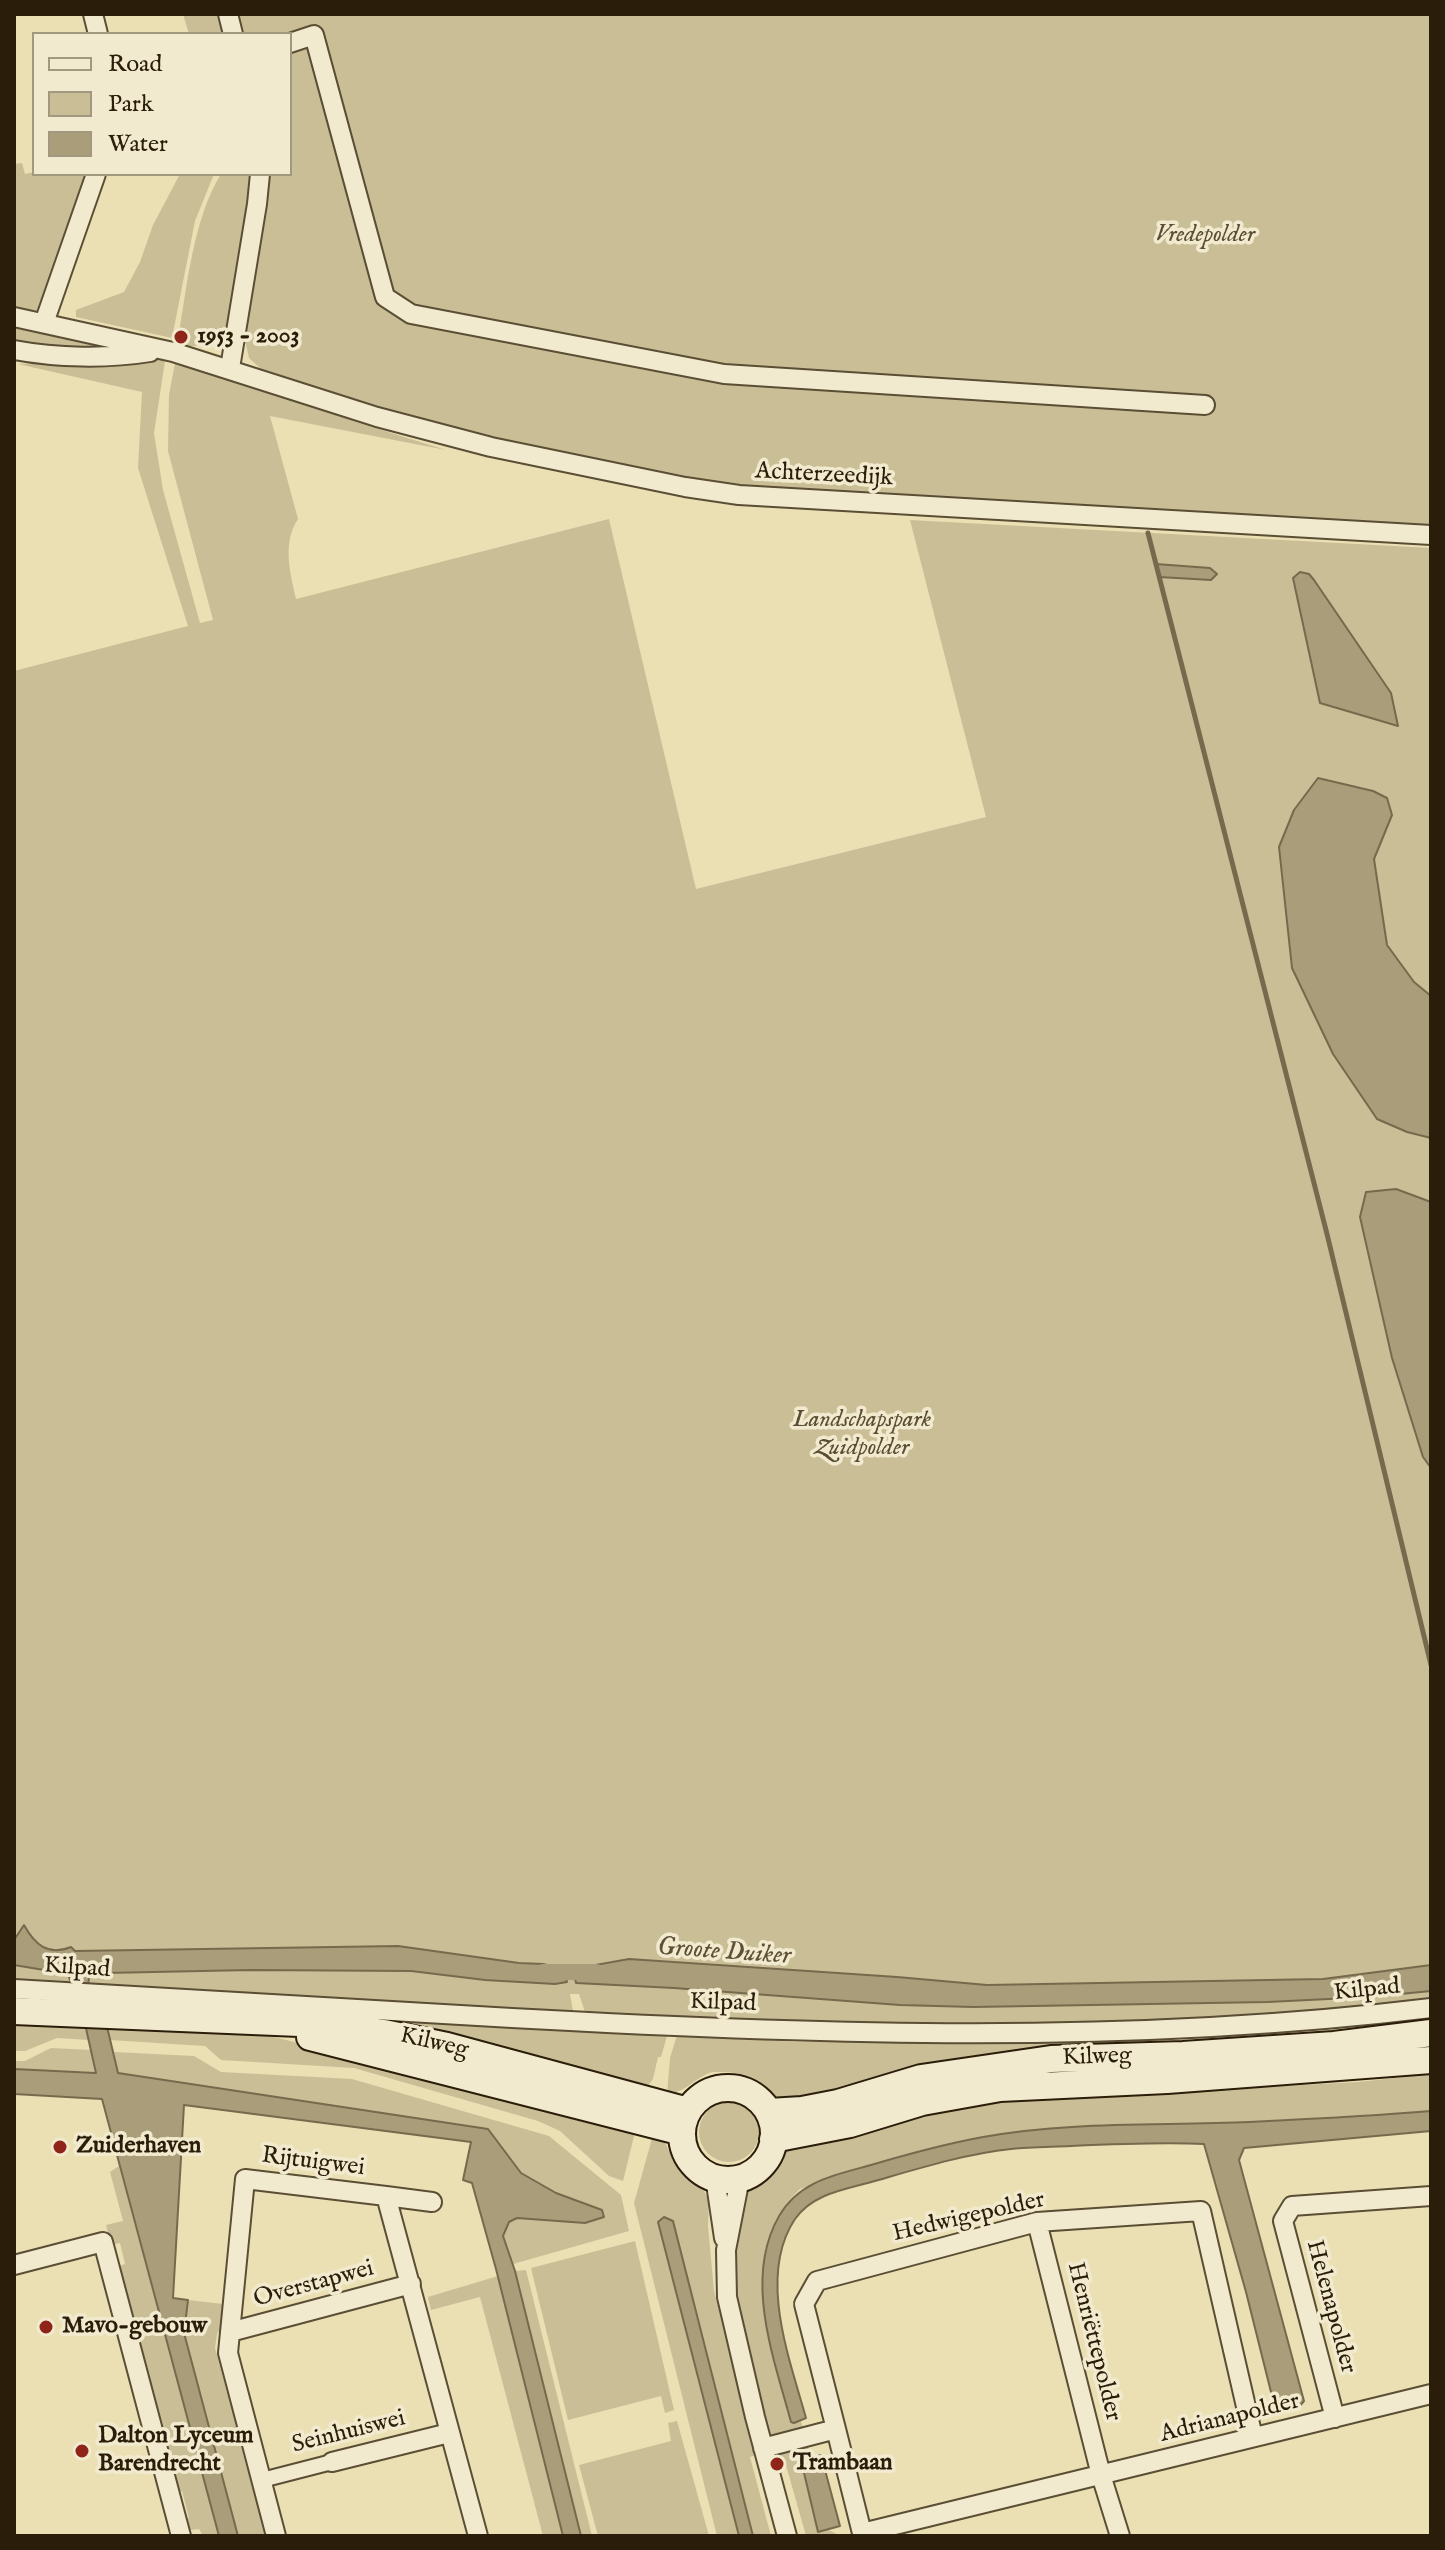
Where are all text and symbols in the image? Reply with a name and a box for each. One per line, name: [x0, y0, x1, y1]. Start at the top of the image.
legend: [32, 32, 292, 176]
text: Road: [108, 49, 162, 80]
text: Park: [108, 89, 154, 120]
text: Water: [108, 129, 168, 160]
park label: Vredepolder: [1155, 222, 1255, 250]
place label: 1953 - 2003: [197, 323, 300, 351]
marker: 1953 - 2003: [172, 328, 190, 346]
street label: Achterzeedijk: [754, 458, 894, 494]
park label: Landschapspark Zuidpolder: [793, 1407, 931, 1463]
water label: Groote Duiker: [656, 1933, 792, 1973]
street label: Kilpad: [43, 1952, 111, 1986]
street label: Kilpad: [1332, 1973, 1402, 2009]
street label: Kilpad: [689, 1988, 757, 2020]
street label: Kilweg: [397, 2022, 471, 2066]
street label: Kilweg: [1062, 2042, 1132, 2074]
place label: Zuiderhaven: [76, 2133, 201, 2161]
marker: Zuiderhaven: [51, 2138, 69, 2156]
street label: Rijtuigwei: [260, 2142, 366, 2184]
street label: Hedwigepolder: [890, 2187, 1048, 2249]
street label: Helenapolder: [1298, 2237, 1362, 2377]
street label: Overstapwei: [251, 2255, 377, 2315]
street label: Henriëttepolder: [1059, 2260, 1127, 2424]
place label: Mavo-gebouw: [62, 2313, 207, 2341]
marker: Mavo-gebouw: [37, 2318, 55, 2336]
street label: Adrianapolder: [1157, 2388, 1303, 2450]
street label: Seinhuiswei: [289, 2405, 409, 2461]
place label: Dalton Lyceum Barendrecht: [98, 2423, 254, 2479]
marker: Dalton Lyceum Barendrecht: [73, 2442, 91, 2460]
place label: Trambaan: [793, 2450, 893, 2478]
marker: Trambaan: [768, 2455, 786, 2473]

